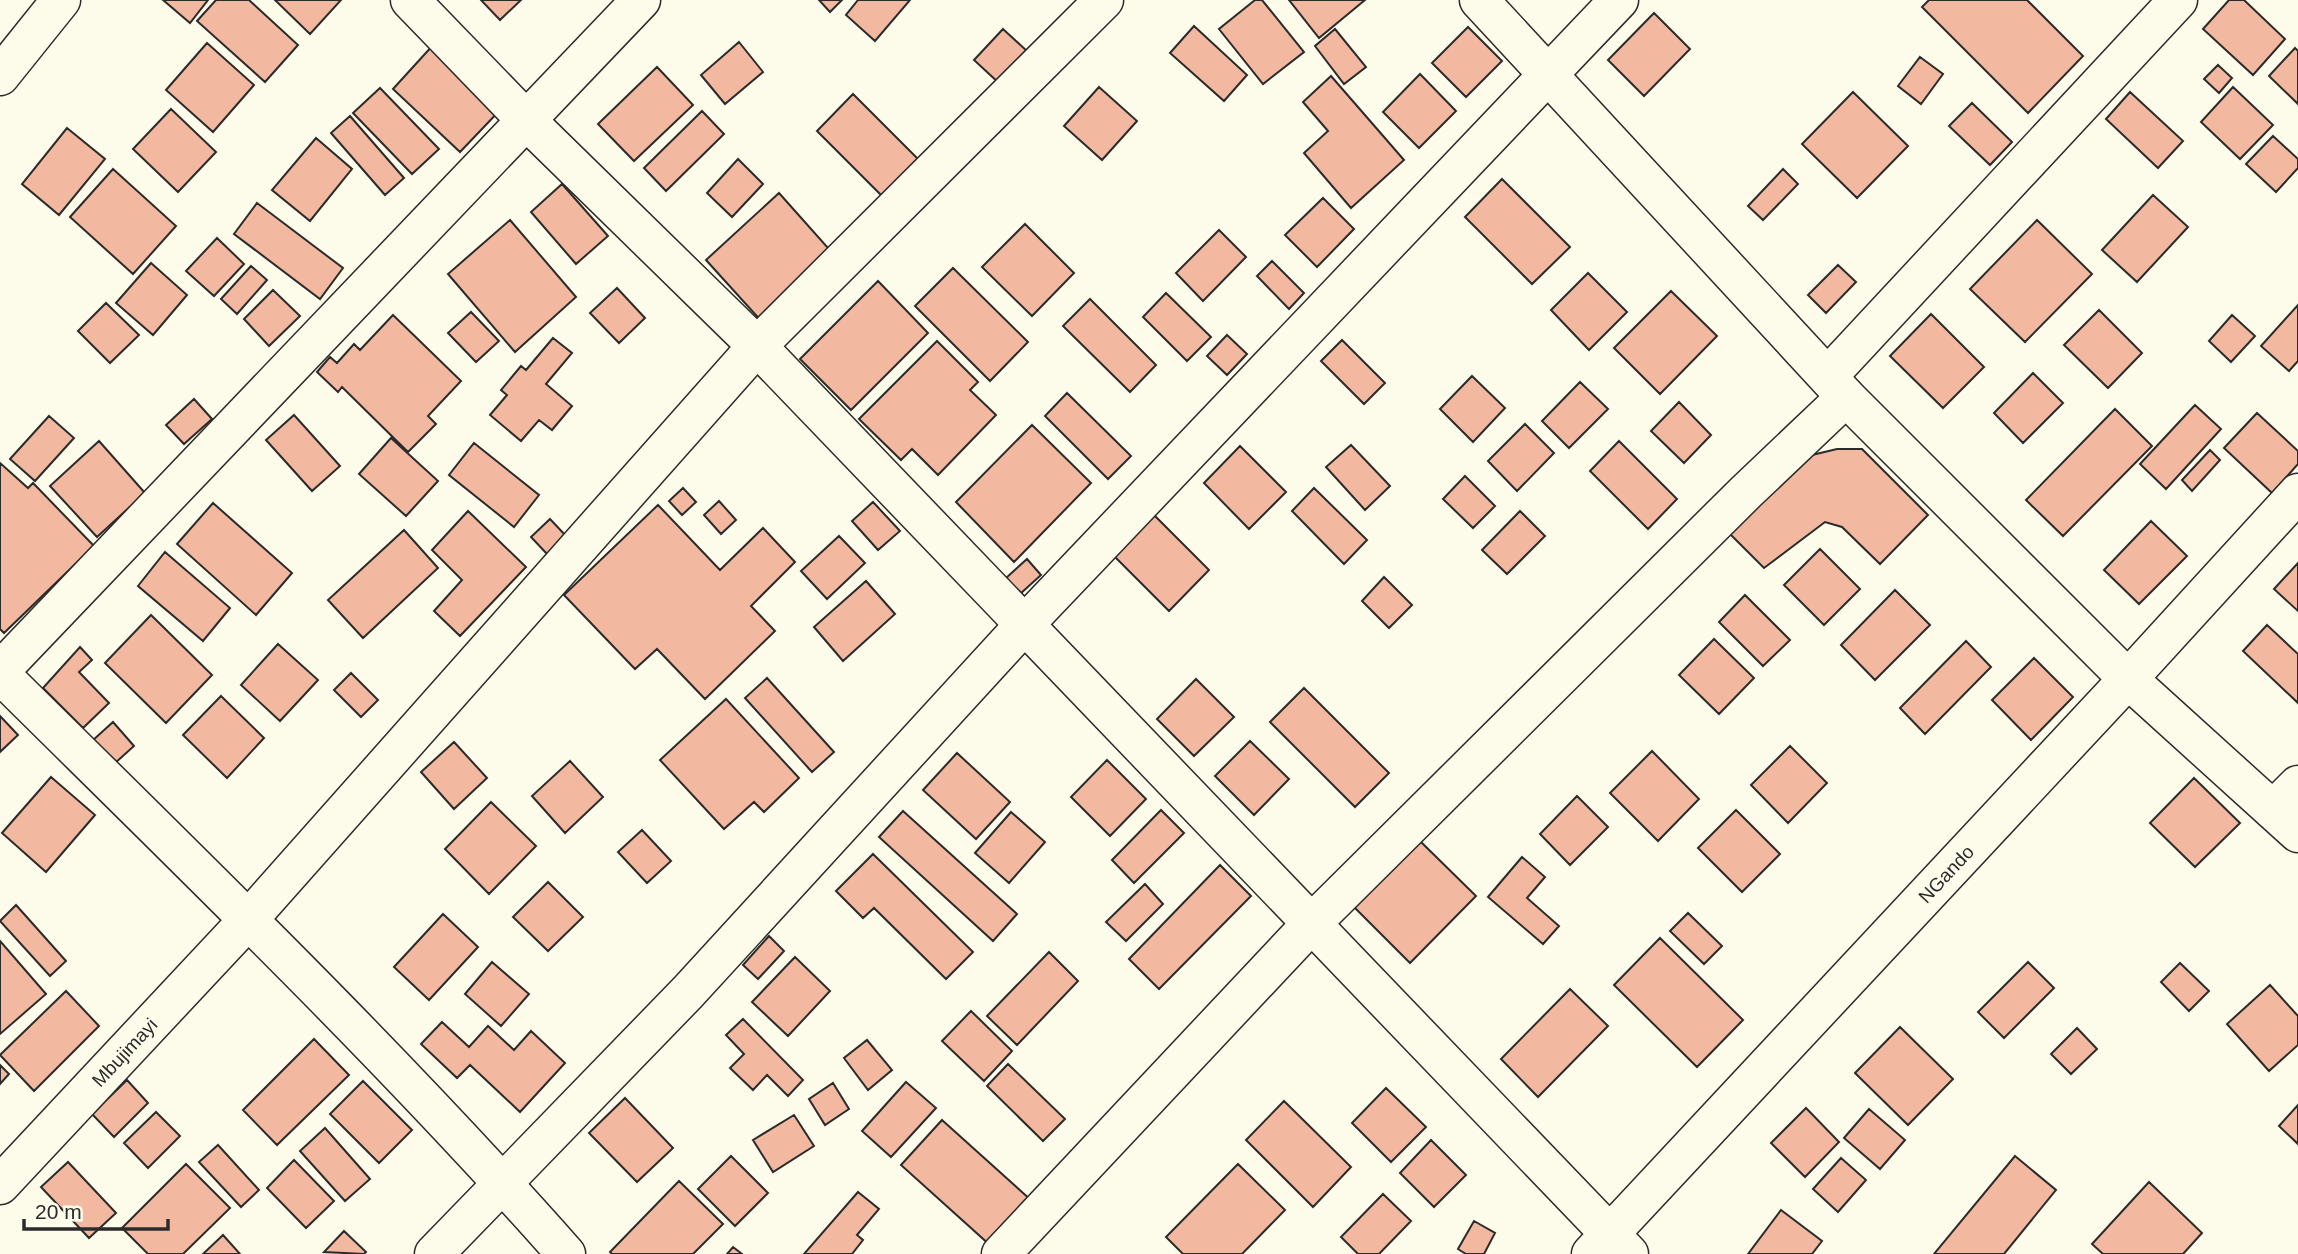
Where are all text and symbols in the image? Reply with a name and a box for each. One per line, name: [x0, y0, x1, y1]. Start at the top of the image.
street label: NGando: [1914, 841, 1978, 907]
street label: Mbujimayi: [87, 1014, 161, 1091]
scale bar: [24, 1188, 168, 1232]
text: 20 m: [35, 1200, 82, 1223]

